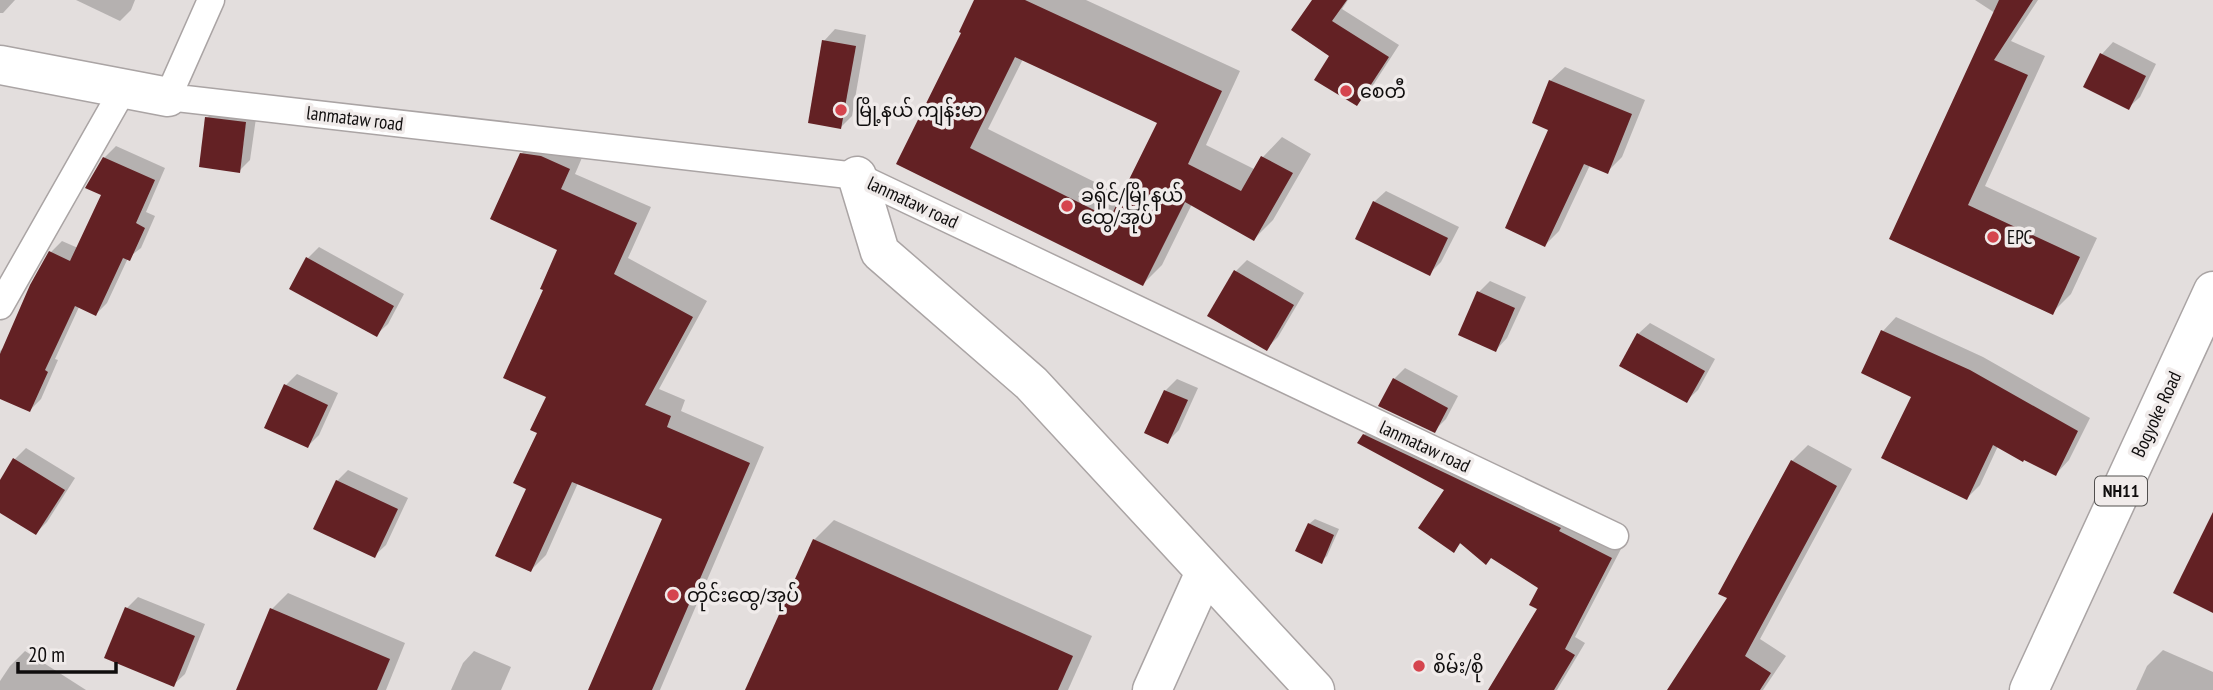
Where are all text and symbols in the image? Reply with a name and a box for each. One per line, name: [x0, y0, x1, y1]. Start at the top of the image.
place label: စေတီ: [1360, 77, 1406, 103]
marker: စေတီ: [1338, 83, 1354, 99]
place label: မြို့နယ် ကျန်းမာ: [855, 96, 983, 126]
street label: lanmataw road: [305, 100, 405, 136]
marker: မြို့နယ် ကျန်းမာ: [833, 102, 849, 118]
street label: lanmataw road: [864, 171, 962, 233]
place label: ခရိုင်/မြို့နယ် ထွေ/အုပ်: [1081, 181, 1183, 234]
marker: ခရိုင်/မြို့နယ် ထွေ/အုပ်: [1059, 198, 1075, 214]
place label: EPC: [2007, 225, 2032, 249]
marker: EPC: [1985, 229, 2001, 245]
street label: Bogyoke Road: [2126, 367, 2186, 461]
street label: lanmataw road: [1376, 415, 1474, 477]
road number: NH11: [2095, 476, 2147, 505]
place label: တိုင်းထွေ/အုပ်: [687, 581, 799, 612]
marker: တိုင်းထွေ/အုပ်: [665, 587, 681, 603]
scale bar: [18, 630, 116, 674]
text: 20 m: [28, 641, 65, 668]
place label: စိမ်း/စို: [1433, 652, 1484, 683]
marker: စိမ်း/စို: [1411, 658, 1427, 674]

